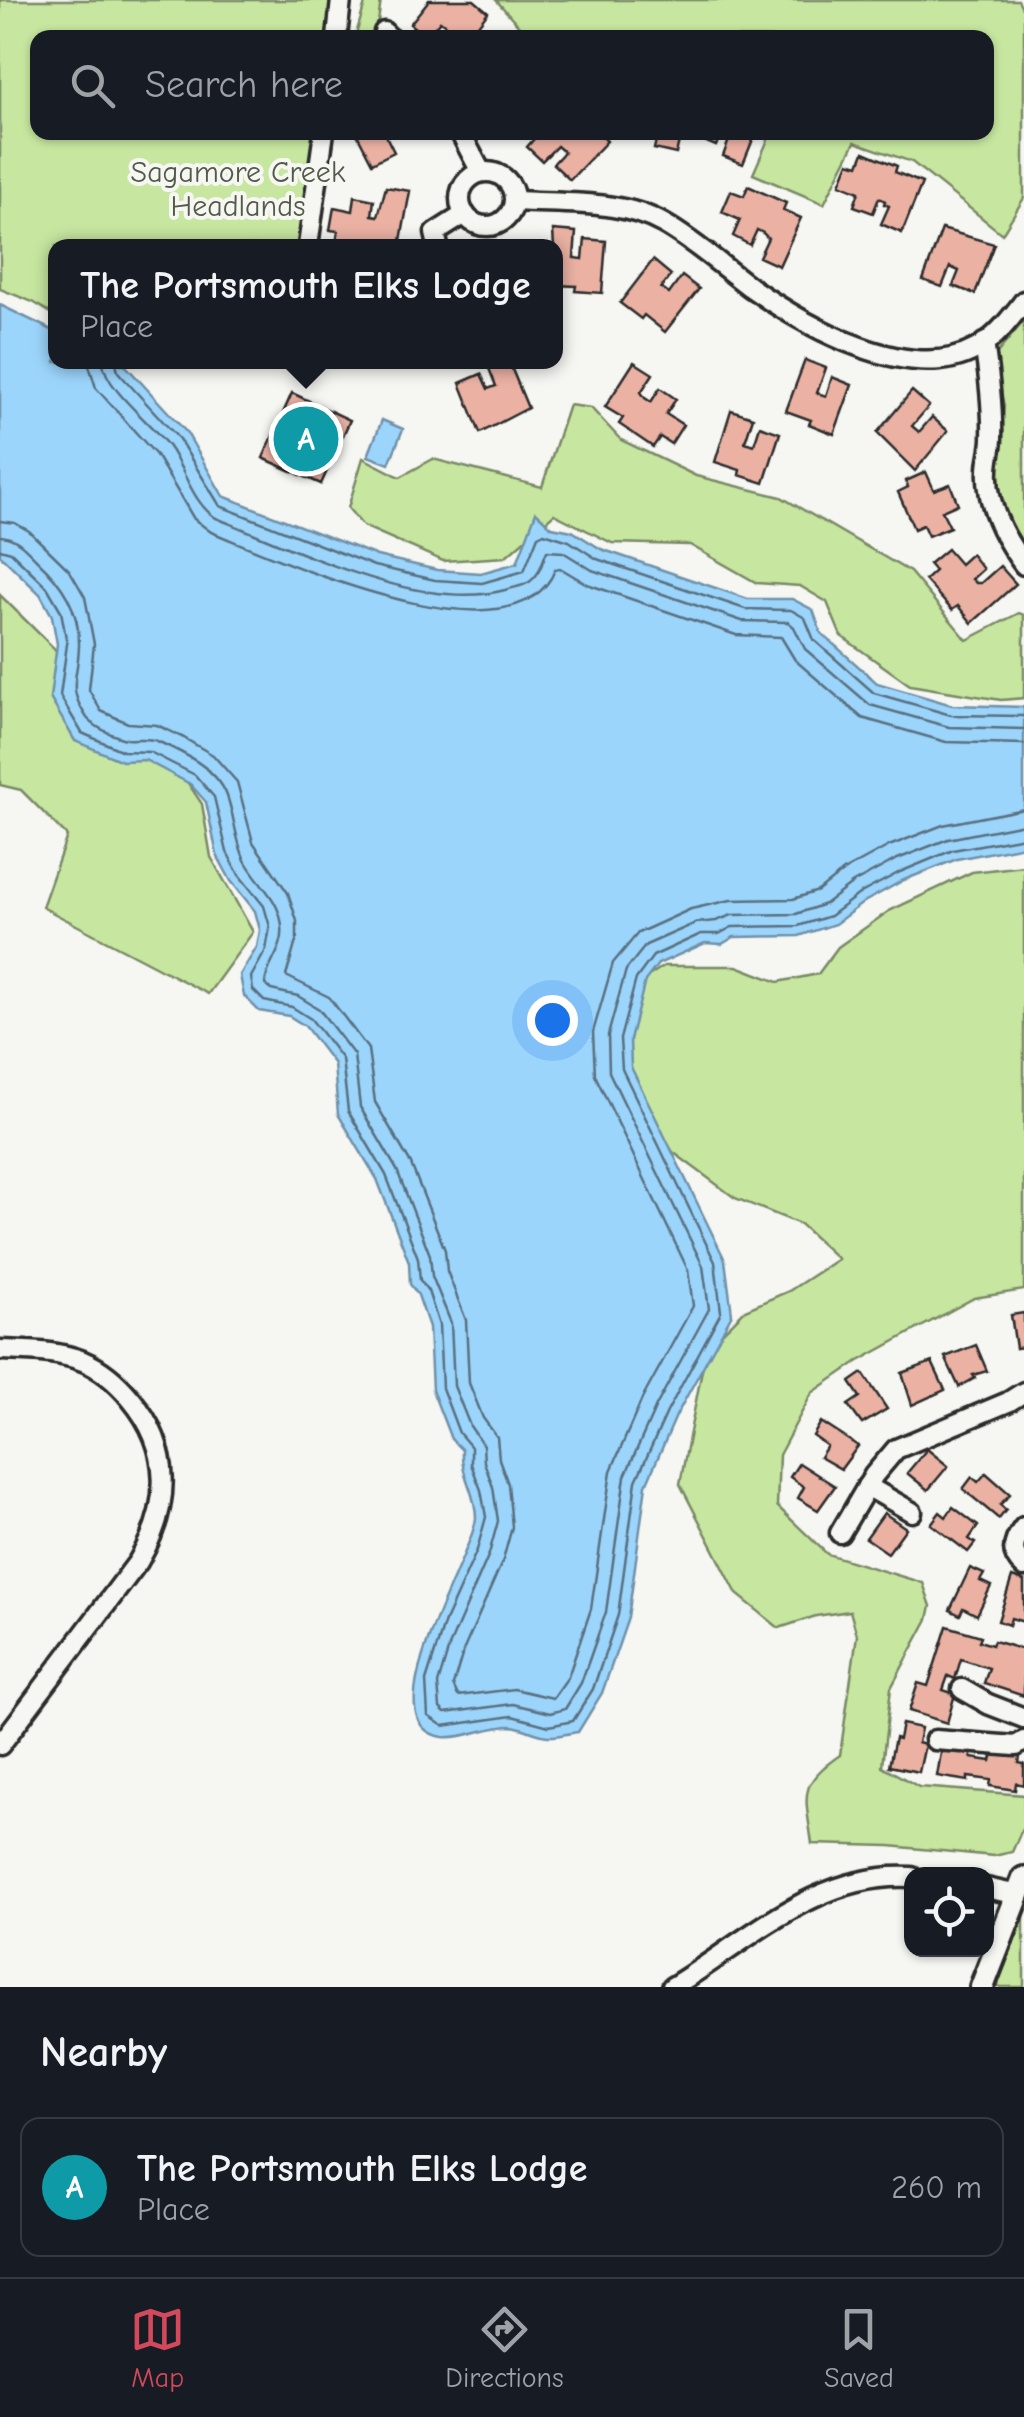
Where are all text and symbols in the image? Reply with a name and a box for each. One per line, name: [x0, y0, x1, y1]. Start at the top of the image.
search box: [30, 30, 994, 140]
icon: search: [65, 58, 120, 113]
text: Search here: [145, 63, 343, 107]
park label: Sagamore Creek Headlands: [131, 155, 346, 224]
popup: [48, 239, 563, 369]
text: The Portsmouth Elks Lodge: [80, 264, 531, 308]
text: Place: [80, 308, 153, 345]
pin: A: [274, 402, 338, 476]
your location: [527, 995, 578, 1046]
map controls: [904, 1867, 994, 1957]
button: locate: [904, 1867, 994, 1957]
text: Nearby: [40, 2028, 167, 2077]
text: The Portsmouth Elks Lodge: [137, 2147, 588, 2191]
text: A: [66, 2169, 83, 2206]
text: 260 m: [891, 2169, 982, 2206]
text: Place: [137, 2191, 210, 2228]
tab: Map: [130, 2302, 185, 2394]
tab: Directions: [445, 2302, 564, 2394]
tab: Saved: [824, 2302, 894, 2394]

